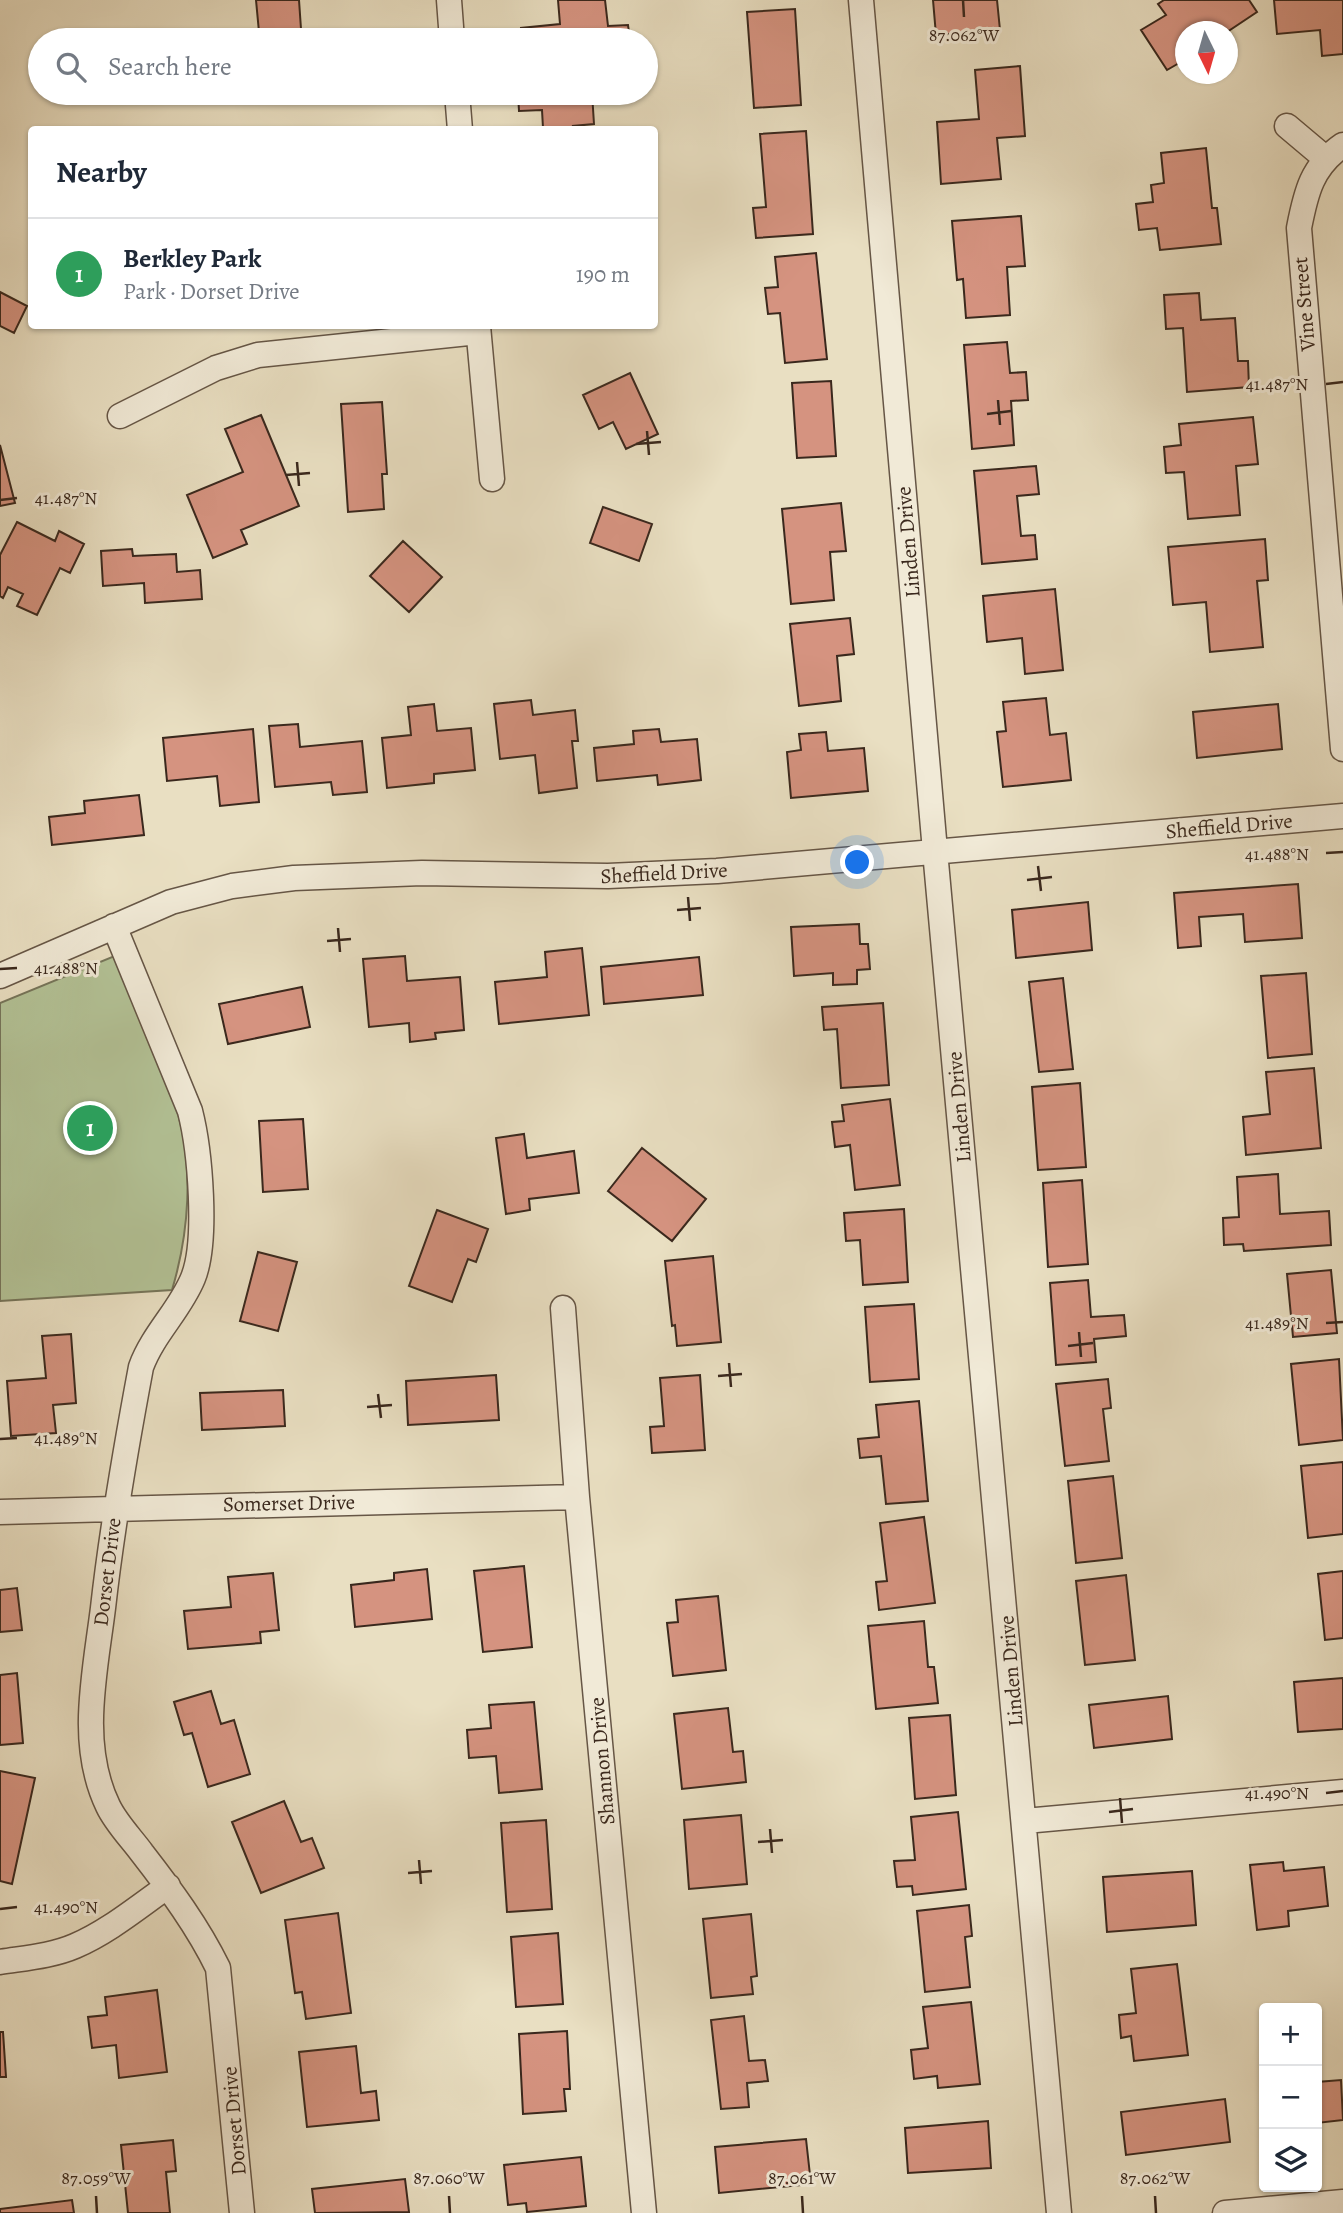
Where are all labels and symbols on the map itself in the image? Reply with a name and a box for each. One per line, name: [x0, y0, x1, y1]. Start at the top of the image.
north arrow: [1175, 21, 1238, 84]
text: 87.062°W: [929, 23, 999, 47]
street label: Vine Street: [1286, 256, 1322, 353]
text: 41.487°N: [1246, 372, 1308, 396]
street label: Linden Drive: [889, 485, 927, 599]
text: 41.487°N: [35, 486, 97, 510]
street label: Sheffield Drive: [1164, 807, 1294, 845]
text: 41.488°N: [1245, 842, 1309, 866]
your location: [840, 845, 874, 879]
street label: Sheffield Drive: [600, 856, 728, 890]
text: 41.488°N: [34, 956, 98, 980]
street label: Linden Drive: [940, 1050, 978, 1164]
pin: 1: [67, 1102, 113, 1154]
text: 41.489°N: [1245, 1311, 1309, 1335]
text: 41.489°N: [34, 1426, 98, 1450]
street label: Somerset Drive: [223, 1488, 355, 1518]
street label: Dorset Drive: [86, 1516, 128, 1628]
street label: Linden Drive: [992, 1614, 1030, 1728]
street label: Shannon Drive: [582, 1696, 622, 1826]
text: 41.490°N: [1245, 1781, 1309, 1805]
text: 41.490°N: [34, 1895, 98, 1919]
street label: Dorset Drive: [215, 2065, 253, 2177]
text: 87.059°W: [61, 2166, 131, 2190]
text: 87.060°W: [413, 2166, 485, 2190]
text: 87.061°W: [768, 2166, 836, 2190]
text: 87.062°W: [1120, 2166, 1190, 2190]

